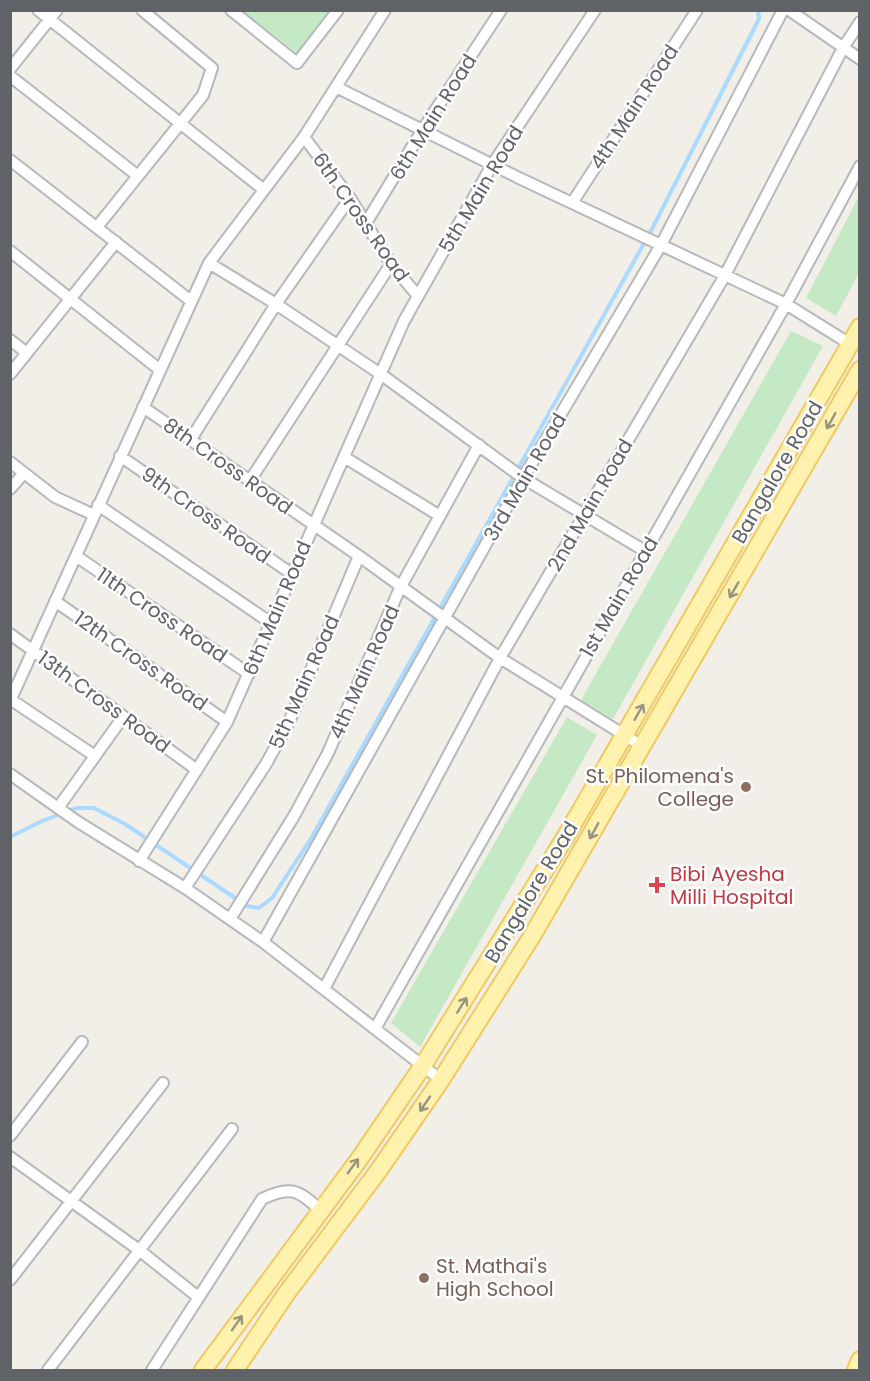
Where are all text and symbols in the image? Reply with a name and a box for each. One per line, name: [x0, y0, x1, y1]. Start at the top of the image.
street label: 4th Main Road: [583, 39, 685, 175]
street label: 6th Main Road: [383, 49, 483, 185]
street label: 5th Main Road: [432, 120, 530, 258]
street label: 6th Cross Road: [306, 147, 416, 287]
street label: Bangalore Road: [725, 395, 829, 549]
street label: 3rd Main Road: [477, 408, 573, 546]
street label: 8th Cross Road: [158, 411, 298, 521]
one-way arrow: [825, 412, 837, 429]
street label: 2nd Main Road: [541, 433, 639, 577]
street label: 9th Cross Road: [136, 460, 276, 570]
street label: 1st Main Road: [573, 531, 665, 663]
street label: 6th Main Road: [236, 536, 318, 680]
street label: 11th Cross Road: [91, 561, 233, 669]
one-way arrow: [728, 581, 740, 598]
street label: 4th Main Road: [322, 601, 406, 743]
street label: 12th Cross Road: [69, 604, 213, 718]
street label: 5th Main Road: [262, 611, 346, 753]
street label: 13th Cross Road: [32, 644, 176, 760]
one-way arrow: [633, 704, 645, 721]
place label: St. Philomena's College: [585, 762, 734, 813]
marker: St. Philomena's College: [739, 780, 753, 794]
street label: Bangalore Road: [478, 816, 584, 968]
one-way arrow: [588, 822, 600, 839]
place label: Bibi Ayesha Milli Hospital: [670, 860, 793, 911]
marker: Bibi Ayesha Milli Hospital: [648, 876, 666, 894]
one-way arrow: [455, 996, 468, 1013]
one-way arrow: [419, 1095, 431, 1112]
one-way arrow: [347, 1159, 359, 1175]
place label: St. Mathai's High School: [436, 1252, 554, 1303]
marker: St. Mathai's High School: [417, 1271, 431, 1285]
one-way arrow: [231, 1315, 243, 1331]

